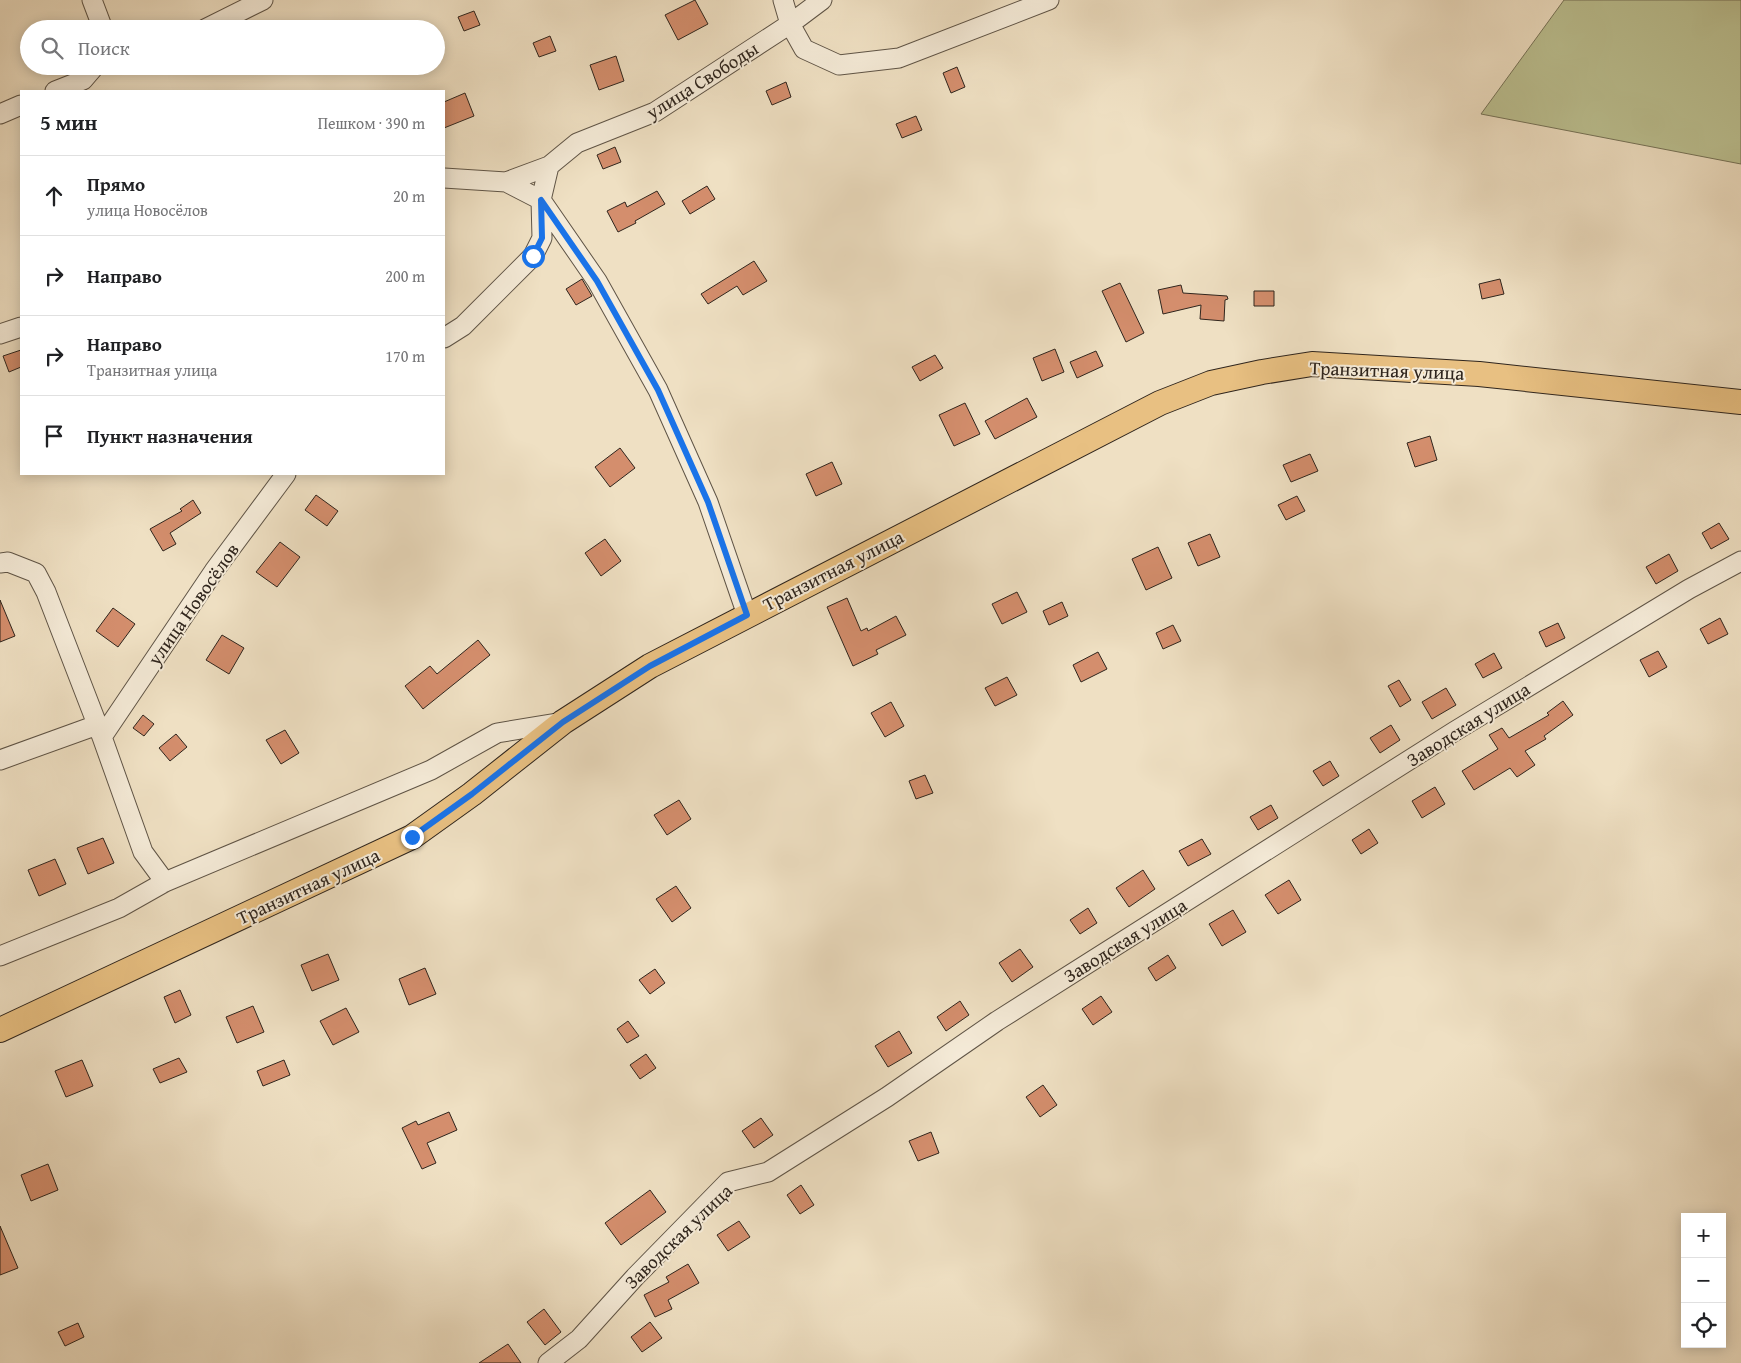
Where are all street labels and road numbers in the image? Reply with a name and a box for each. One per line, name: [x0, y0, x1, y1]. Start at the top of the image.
street label: улица Свободы: [640, 34, 764, 126]
street label: Транзитная улица: [1309, 353, 1465, 387]
street label: Транзитная улица: [758, 522, 908, 618]
street label: улица Новосёлов: [140, 537, 246, 672]
street label: Заводская улица: [1401, 675, 1535, 773]
street label: Транзитная улица: [232, 841, 384, 931]
street label: Заводская улица: [1058, 891, 1192, 989]
street label: Заводская улица: [618, 1177, 738, 1295]

